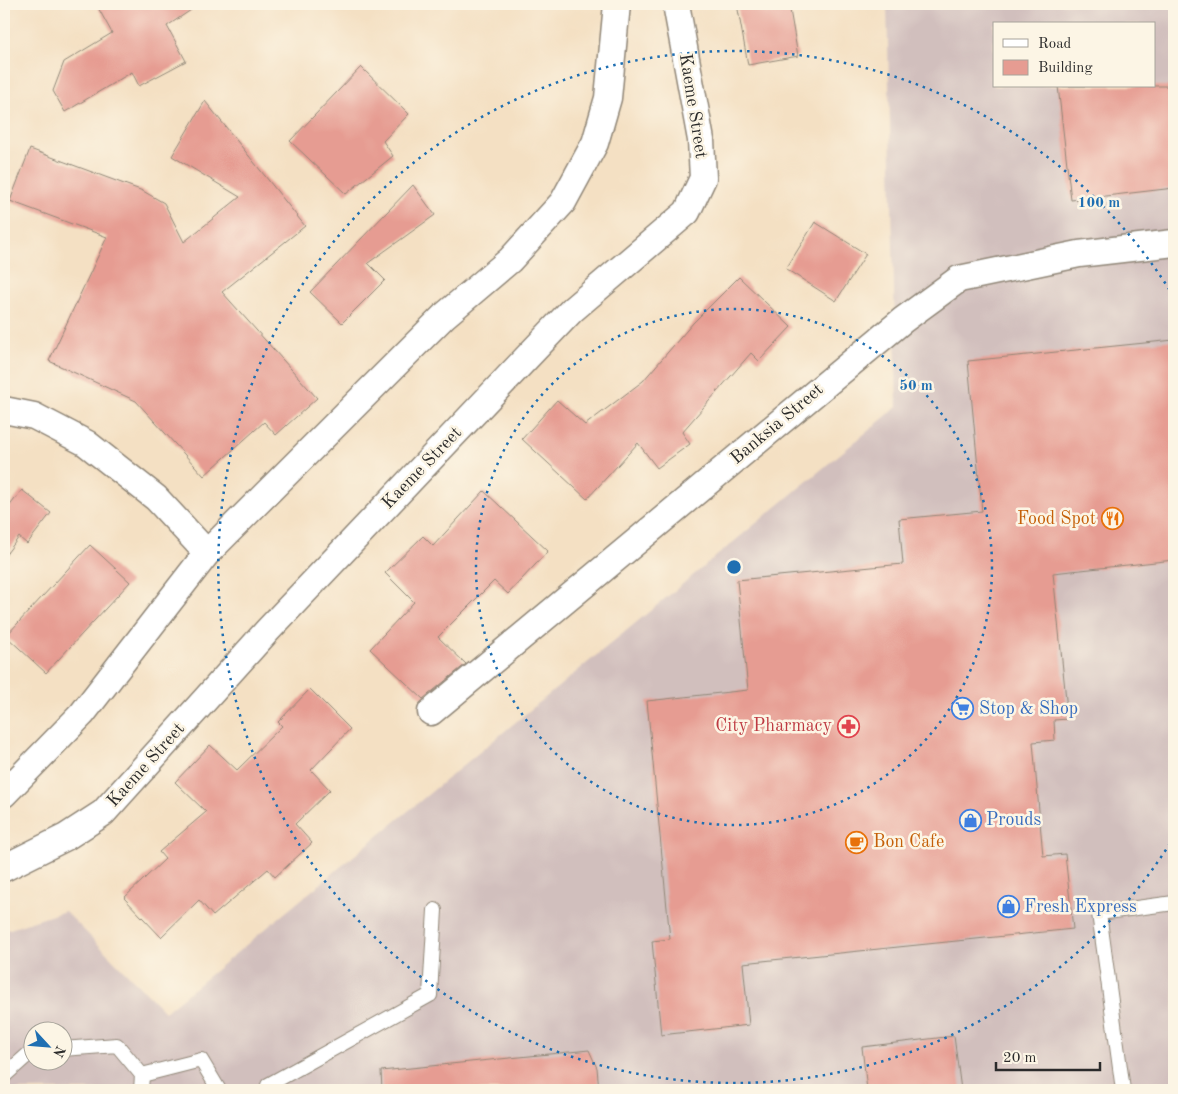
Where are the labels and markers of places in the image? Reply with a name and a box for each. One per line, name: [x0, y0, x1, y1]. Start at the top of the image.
restaurant icon: Food Spot: [1100, 507, 1124, 531]
place label: Food Spot: [1017, 510, 1096, 528]
centre of rings: [725, 558, 743, 576]
supermarket icon: Stop & Shop: [951, 697, 975, 721]
place label: Stop & Shop: [979, 700, 1078, 718]
pharmacy icon: City Pharmacy: [836, 714, 860, 738]
place label: City Pharmacy: [715, 717, 832, 735]
shop icon: Prouds: [958, 808, 982, 832]
place label: Prouds: [986, 811, 1042, 829]
cafe icon: Bon Cafe: [845, 830, 869, 854]
place label: Bon Cafe: [873, 833, 944, 851]
shop icon: Fresh Express: [996, 895, 1020, 919]
place label: Fresh Express: [1024, 898, 1137, 916]

